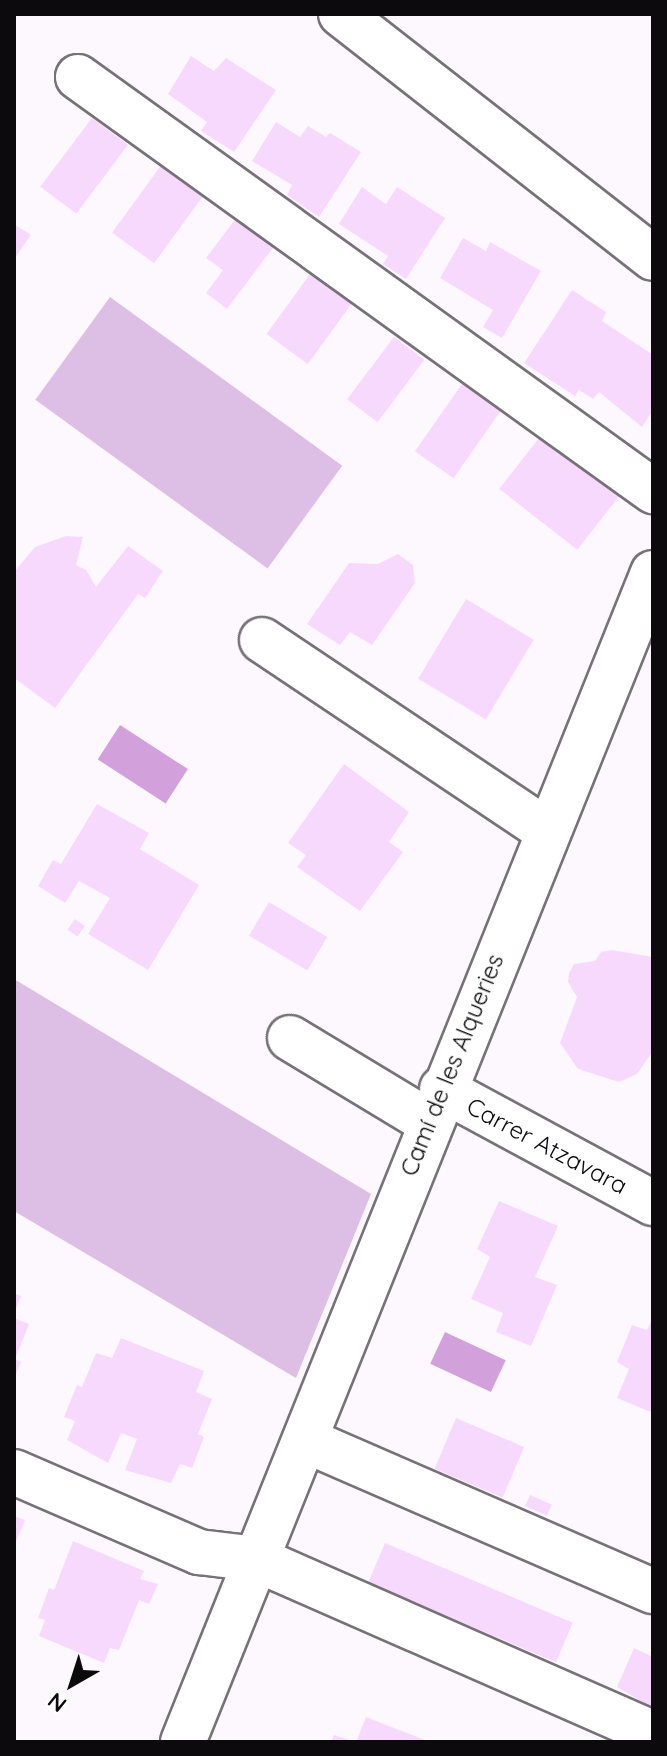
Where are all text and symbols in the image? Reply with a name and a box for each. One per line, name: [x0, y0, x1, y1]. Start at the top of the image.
street label: Camí de les Alqueries: [394, 950, 510, 1180]
street label: Carrer Atzavara: [462, 1092, 632, 1200]
north arrow: [32, 1644, 112, 1724]
text: N: [42, 1687, 72, 1719]

